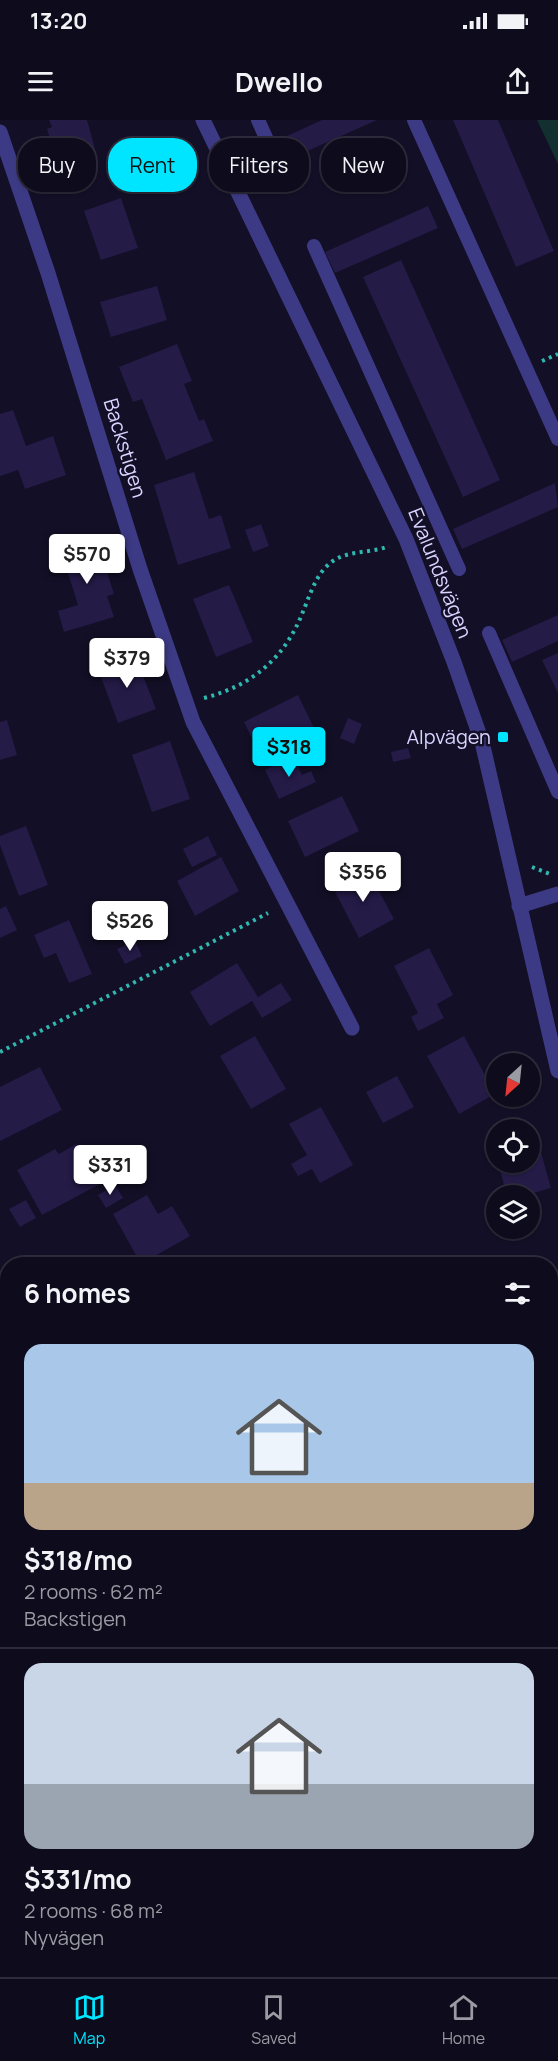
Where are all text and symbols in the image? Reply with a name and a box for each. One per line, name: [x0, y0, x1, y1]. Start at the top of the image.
text: 13:20: [30, 6, 88, 36]
text: Dwello: [235, 63, 323, 100]
icon: menu: [24, 65, 57, 98]
icon: share: [501, 65, 534, 98]
chip: Buy: [18, 138, 96, 192]
chip: Rent: [108, 138, 197, 192]
chip: Filters: [209, 138, 309, 192]
chip: New: [321, 138, 406, 192]
street label: Backstigen: [98, 395, 153, 501]
street label: Evalundsvägen: [402, 504, 479, 642]
pin: $570: [51, 534, 123, 585]
text: $570: [63, 540, 111, 567]
pin: $379: [91, 638, 163, 689]
text: $379: [103, 644, 151, 671]
place label: Alpvägen: [406, 723, 491, 750]
pin: $318: [253, 727, 325, 778]
marker: Alpvägen: [496, 730, 510, 744]
text: $318: [266, 733, 312, 760]
pin: $356: [327, 852, 399, 903]
text: $356: [339, 858, 387, 885]
pin: $526: [94, 901, 166, 952]
text: $526: [106, 907, 154, 934]
north arrow: [486, 1053, 540, 1107]
map controls: [486, 1053, 540, 1239]
button: locate: [486, 1119, 540, 1173]
pin: $331: [74, 1145, 146, 1196]
text: $331: [88, 1151, 132, 1178]
button: layers: [486, 1185, 540, 1239]
text: 6 homes: [24, 1275, 131, 1311]
icon: filters: [501, 1277, 534, 1310]
icon: home: [225, 1383, 333, 1491]
text: $318/mo: [24, 1542, 132, 1578]
text: 2 rooms · 62 m²: [24, 1578, 163, 1605]
text: Backstigen: [24, 1605, 126, 1632]
icon: home: [225, 1702, 333, 1810]
text: $331/mo: [24, 1861, 132, 1897]
text: 2 rooms · 68 m²: [24, 1897, 163, 1924]
text: Nyvägen: [24, 1924, 104, 1951]
tab: Map: [73, 1991, 106, 2049]
tab: Saved: [251, 1991, 296, 2049]
tab: Home: [442, 1991, 485, 2049]

